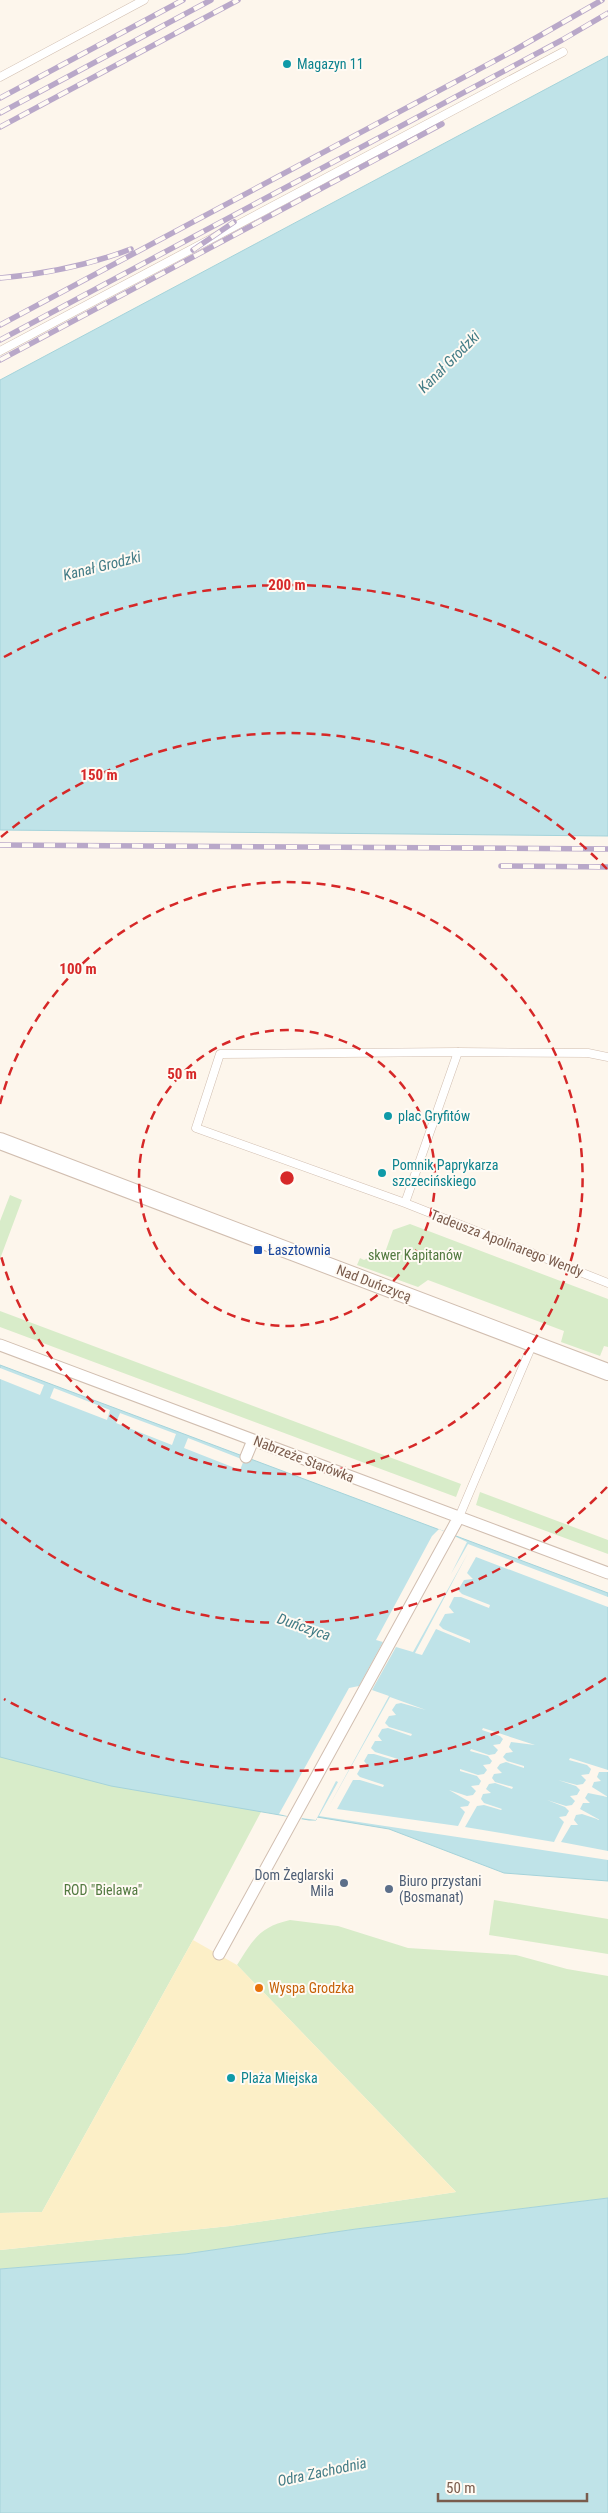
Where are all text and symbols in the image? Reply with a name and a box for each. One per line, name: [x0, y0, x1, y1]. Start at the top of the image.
place label: Magazyn 11: [297, 56, 364, 72]
marker: Magazyn 11: [281, 58, 293, 70]
water label: Kanał Grodzki: [414, 327, 484, 397]
water label: Kanał Grodzki: [61, 547, 143, 584]
text: 200 m: [268, 576, 306, 594]
text: 150 m: [80, 766, 118, 784]
text: 100 m: [59, 960, 97, 978]
text: 50 m: [167, 1065, 197, 1083]
place label: plac Gryfitów: [398, 1108, 470, 1124]
marker: plac Gryfitów: [382, 1110, 394, 1122]
place label: Pomnik Paprykarza szczecińskiego: [392, 1157, 498, 1189]
marker: Pomnik Paprykarza szczecińskiego: [376, 1167, 388, 1179]
centre of rings: [278, 1169, 296, 1187]
street label: Tadeusza Apolinarego Wendy: [428, 1206, 586, 1280]
place label: Łasztownia: [268, 1242, 331, 1258]
marker: Łasztownia: [252, 1244, 264, 1256]
park label: skwer Kapitanów: [368, 1247, 462, 1263]
street label: Nad Duńczycą: [334, 1261, 414, 1305]
street label: Nabrzeże Starówka: [251, 1432, 357, 1486]
water label: Duńczyca: [275, 1610, 333, 1644]
place label: Dom Żeglarski Mila: [254, 1867, 334, 1899]
place label: Biuro przystani (Bosmanat): [399, 1873, 481, 1906]
marker: Dom Żeglarski Mila: [338, 1877, 350, 1889]
park label: ROD "Bielawa": [64, 1882, 142, 1898]
marker: Biuro przystani (Bosmanat): [383, 1883, 395, 1895]
place label: Wyspa Grodzka: [269, 1980, 354, 1996]
marker: Wyspa Grodzka: [253, 1982, 265, 1994]
place label: Plaża Miejska: [241, 2070, 318, 2086]
marker: Plaża Miejska: [225, 2072, 237, 2084]
water label: Odra Zachodnia: [276, 2454, 368, 2490]
scale bar: [438, 2470, 587, 2502]
text: 50 m: [446, 2479, 476, 2497]

